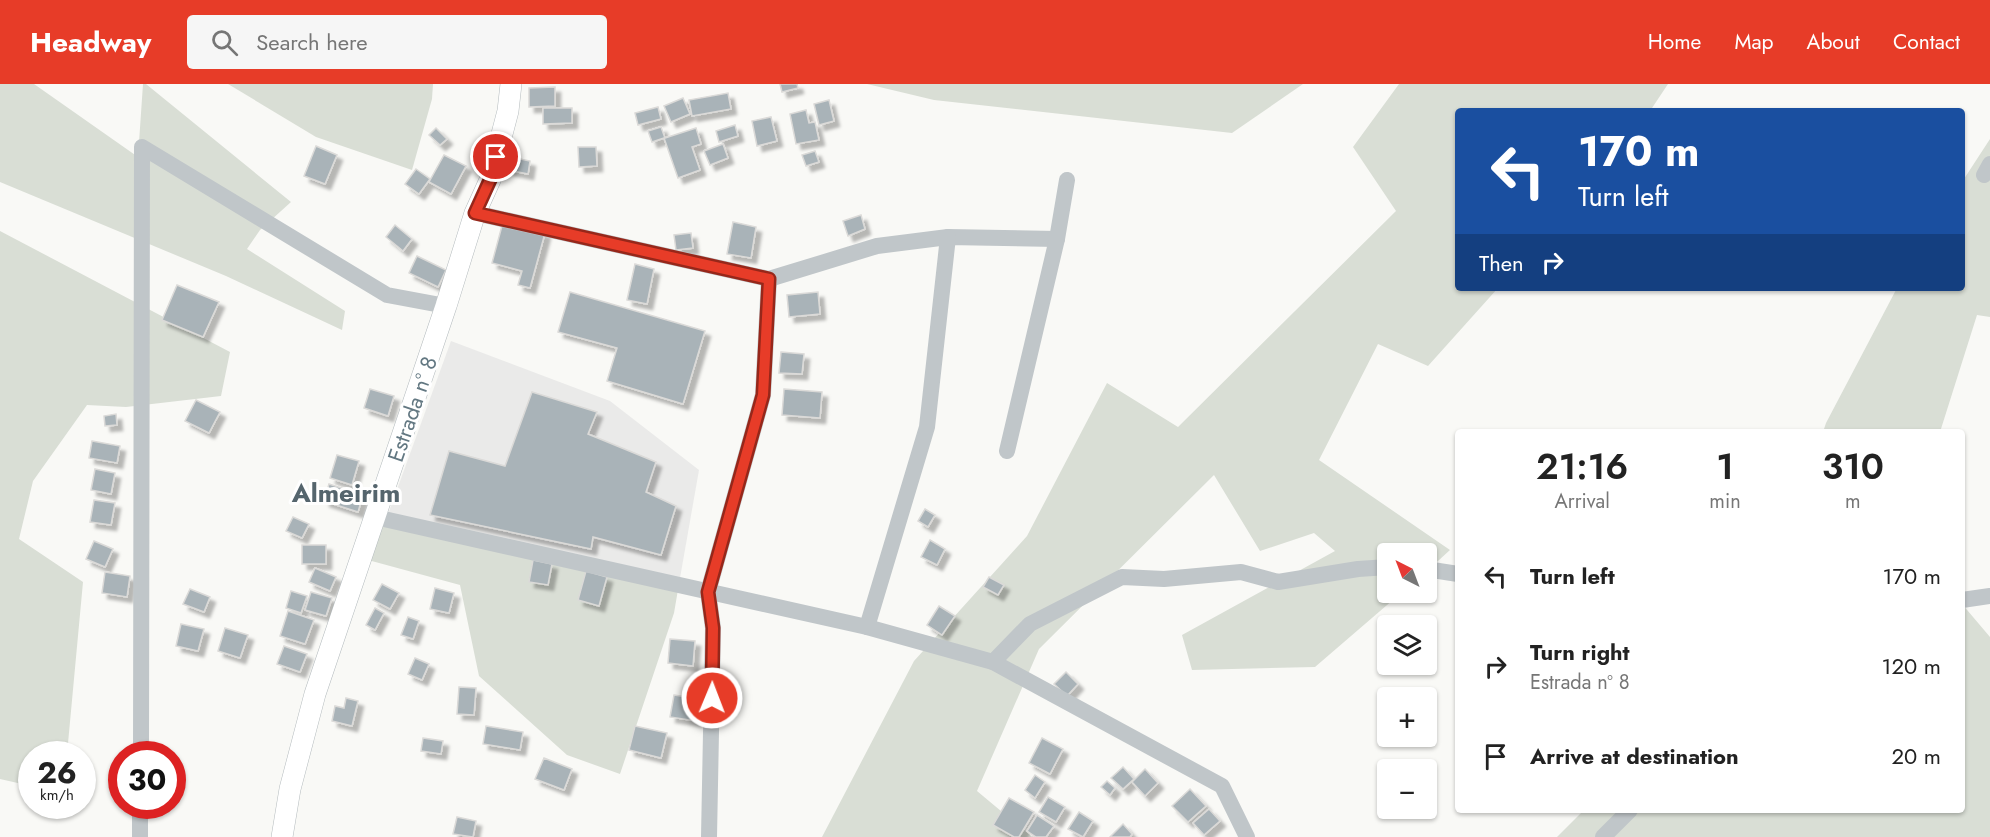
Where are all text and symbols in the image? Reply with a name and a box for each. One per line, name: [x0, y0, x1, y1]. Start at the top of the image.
search box: [187, 15, 607, 69]
text: Headway: [30, 22, 151, 63]
icon: search: [208, 26, 241, 59]
text: Search here: [256, 26, 368, 58]
text: Home: [1648, 27, 1701, 57]
text: Map: [1734, 27, 1774, 57]
text: About: [1807, 27, 1860, 57]
text: Contact: [1893, 27, 1960, 57]
text: 170 m: [1578, 121, 1700, 182]
pin: [470, 131, 521, 182]
icon: left: [1479, 132, 1557, 210]
icon: arrive: [479, 140, 512, 173]
text: Turn left: [1578, 177, 1668, 216]
icon: right: [1536, 246, 1569, 279]
text: Then: [1479, 247, 1524, 279]
street label: Estrada nº 8: [379, 352, 445, 466]
text: 21:16: [1536, 440, 1628, 492]
text: 1: [1716, 440, 1734, 492]
text: 310: [1822, 440, 1884, 492]
district label: Almeirim: [291, 474, 400, 512]
text: Arrival: [1555, 487, 1610, 516]
text: min: [1709, 487, 1741, 516]
text: m: [1845, 487, 1861, 516]
north arrow: [1377, 543, 1437, 603]
map controls: [1377, 543, 1437, 819]
icon: left: [1479, 560, 1512, 593]
text: Turn left: [1530, 560, 1615, 592]
text: 170 m: [1883, 560, 1941, 592]
button: layers: [1377, 615, 1437, 675]
text: Turn right: [1530, 636, 1630, 668]
icon: right: [1479, 650, 1512, 683]
text: 120 m: [1882, 650, 1941, 682]
position arrow: [680, 666, 744, 730]
text: Estrada nº 8: [1530, 668, 1630, 697]
button: +: [1377, 687, 1437, 747]
icon: arrive: [1479, 740, 1512, 773]
text: Arrive at destination: [1530, 740, 1739, 772]
text: 20 m: [1892, 740, 1941, 772]
speed limit sign: 30: [108, 741, 186, 819]
text: 26: [37, 751, 77, 794]
button: −: [1377, 759, 1437, 819]
text: km/h: [40, 784, 74, 806]

